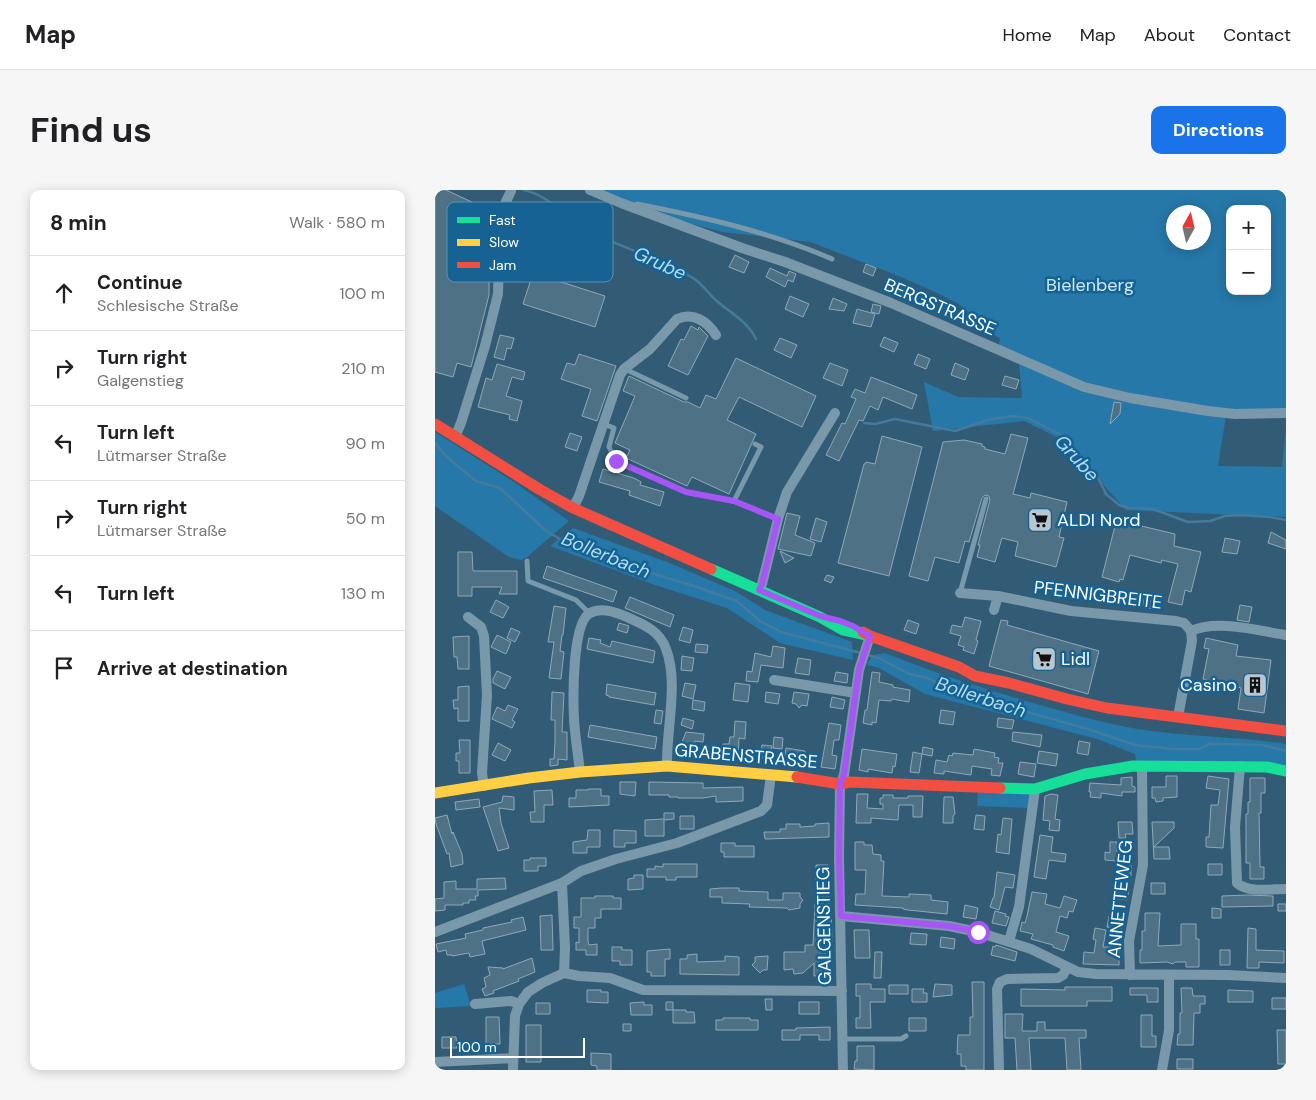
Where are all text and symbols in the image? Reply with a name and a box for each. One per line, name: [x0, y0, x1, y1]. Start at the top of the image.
text: Map: [25, 19, 76, 50]
text: Home: [1002, 23, 1052, 47]
text: Map: [1080, 23, 1116, 47]
text: About: [1144, 23, 1195, 47]
text: Contact: [1223, 23, 1291, 47]
button: Directions: [1151, 106, 1286, 154]
text: Find us: [30, 107, 152, 153]
legend: [447, 202, 613, 282]
north arrow: [1166, 205, 1211, 250]
map controls: [1226, 205, 1271, 295]
button: +: [1226, 205, 1271, 250]
text: 8 min: [50, 209, 107, 237]
text: Fast: [489, 211, 516, 229]
text: Walk · 580 m: [289, 212, 385, 233]
text: Slow: [489, 233, 519, 251]
water label: Grube: [630, 240, 690, 286]
button: −: [1226, 250, 1271, 295]
text: Jam: [489, 256, 516, 274]
text: Continue: [97, 270, 183, 295]
street label: BERGSTRASSE: [880, 273, 1000, 341]
park label: Bielenberg: [1046, 273, 1134, 297]
icon: ahead: [50, 279, 78, 307]
text: 100 m: [340, 283, 385, 304]
text: Schlesische Straße: [97, 295, 239, 316]
text: Turn right: [97, 345, 187, 370]
icon: right: [50, 354, 78, 382]
text: 210 m: [341, 358, 385, 379]
text: Galgenstieg: [97, 370, 184, 391]
text: Turn left: [97, 420, 175, 445]
icon: left: [50, 429, 78, 457]
water label: Grube: [1049, 429, 1105, 487]
text: 90 m: [345, 433, 385, 454]
text: Lütmarser Straße: [97, 445, 227, 466]
route end: [605, 450, 628, 473]
text: Turn right: [97, 495, 187, 520]
icon: right: [50, 504, 78, 532]
supermarket icon: ALDI Nord: [1027, 507, 1053, 533]
text: 50 m: [346, 508, 385, 529]
place label: ALDI Nord: [1057, 508, 1141, 532]
text: Lütmarser Straße: [97, 520, 227, 541]
water label: Bollerbach: [558, 526, 654, 584]
street label: PFENNIGBREITE: [1032, 575, 1164, 615]
icon: left: [50, 579, 78, 607]
text: Turn left: [97, 581, 175, 606]
text: 130 m: [341, 583, 385, 604]
supermarket icon: Lidl: [1031, 646, 1057, 672]
place label: Lidl: [1061, 647, 1090, 671]
icon: arrive: [50, 654, 78, 682]
text: Arrive at destination: [97, 656, 288, 681]
water label: Bollerbach: [933, 671, 1029, 723]
building icon: Casino: [1242, 672, 1268, 698]
place label: Casino: [1180, 673, 1237, 697]
street label: GRABENSTRASSE: [673, 738, 819, 774]
street label: ANNETTEWEG: [1102, 839, 1138, 959]
street label: GALGENSTIEG: [811, 867, 837, 985]
route start: [967, 921, 990, 944]
scale bar: [450, 1035, 585, 1058]
text: 100 m: [457, 1038, 497, 1056]

